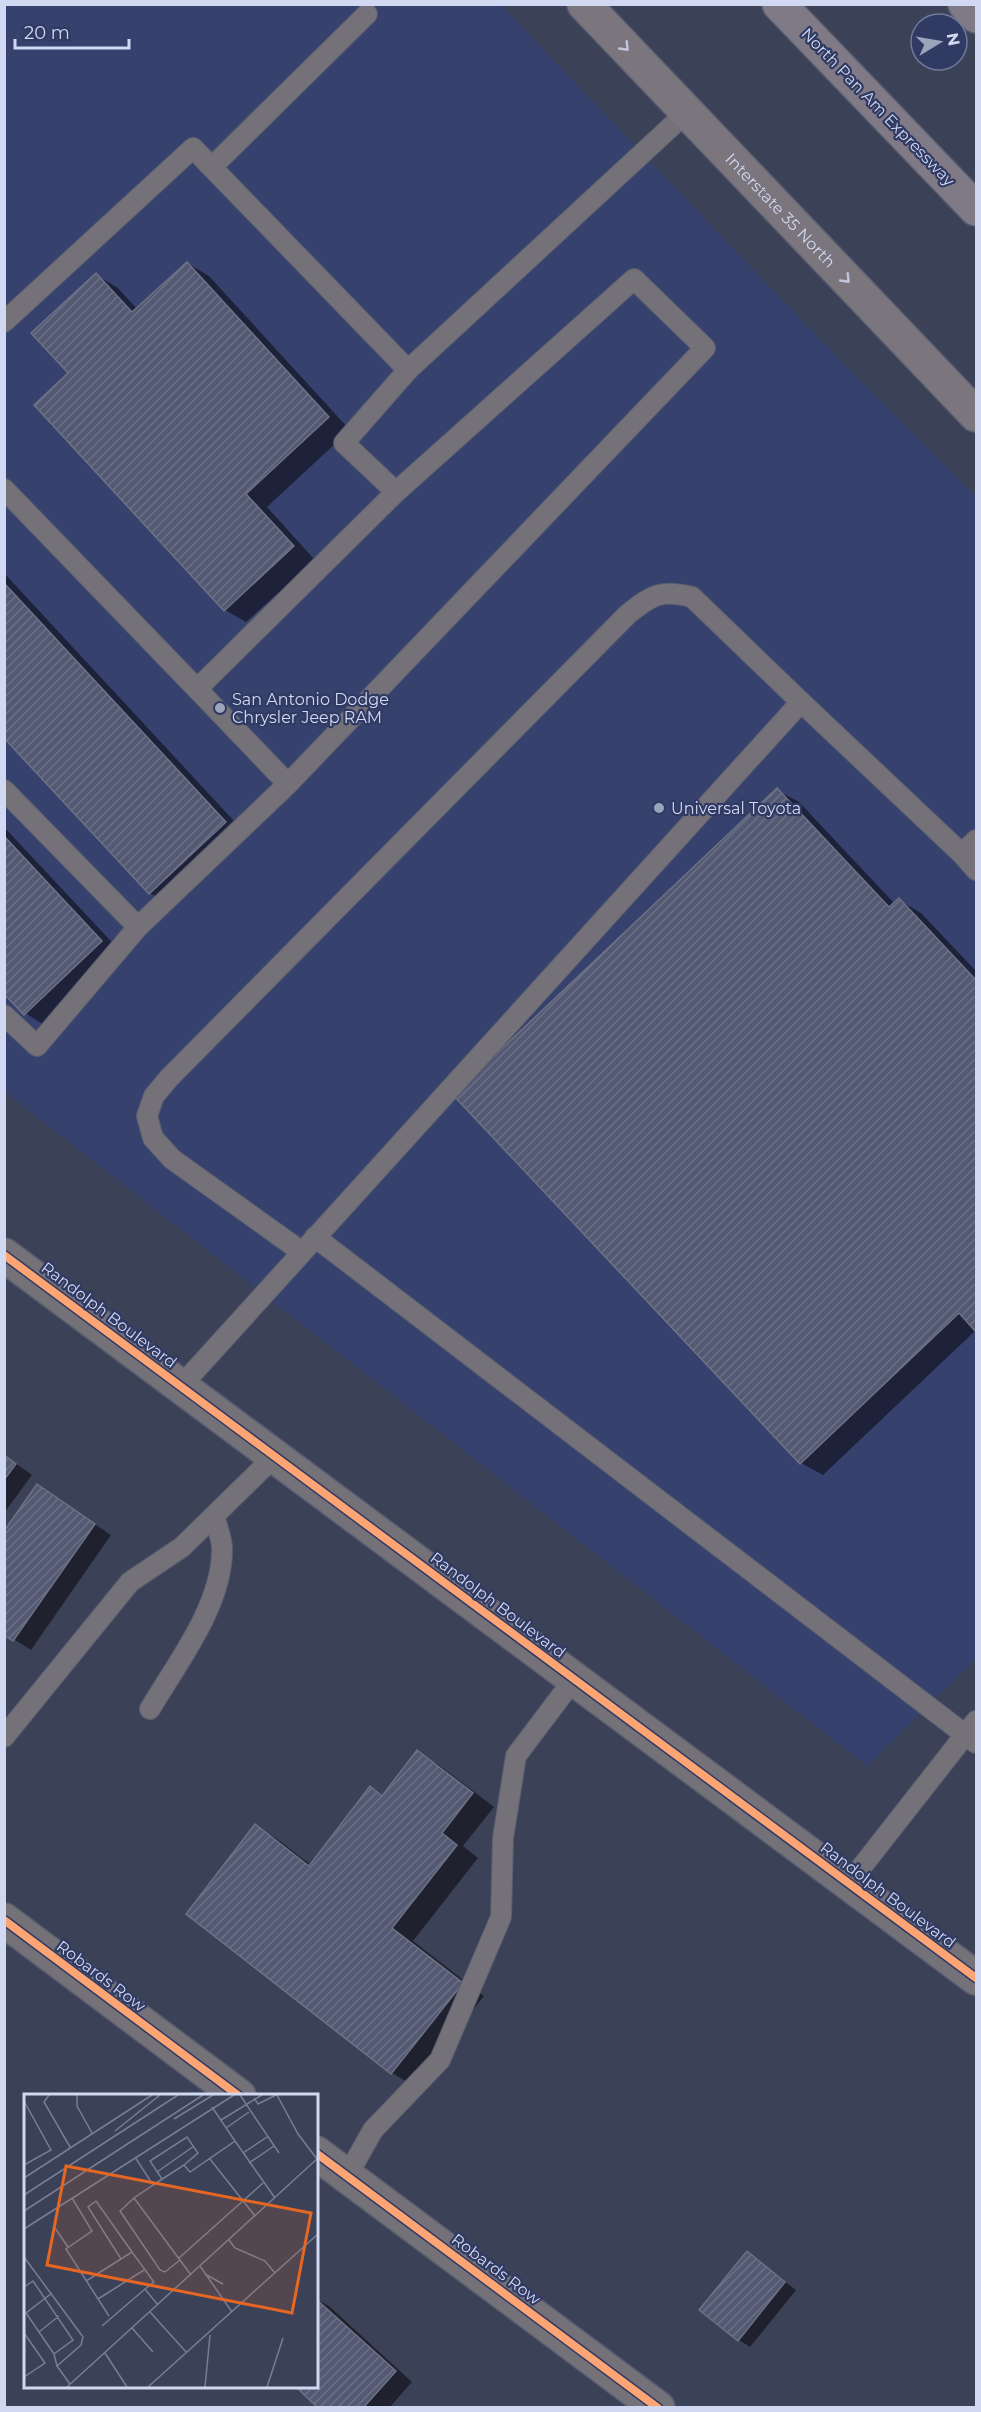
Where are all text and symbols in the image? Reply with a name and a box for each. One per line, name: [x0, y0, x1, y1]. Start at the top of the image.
scale bar: [15, 12, 129, 50]
north arrow: [909, 12, 969, 72]
text: 20 m: [24, 22, 70, 44]
street label: North Pan Am Expressway: [797, 24, 959, 190]
one-way arrow: [617, 39, 628, 50]
street label: Interstate 35 North: [722, 149, 840, 271]
one-way arrow: [839, 271, 850, 282]
place label: San Antonio Dodge Chrysler Jeep RAM: [232, 690, 389, 727]
marker: San Antonio Dodge Chrysler Jeep RAM: [213, 701, 227, 715]
place label: Universal Toyota: [671, 799, 801, 818]
marker: Universal Toyota: [652, 801, 666, 815]
street label: Randolph Boulevard: [38, 1258, 180, 1372]
street label: Randolph Boulevard: [427, 1548, 569, 1662]
street label: Randolph Boulevard: [817, 1838, 959, 1952]
street label: Robards Row: [53, 1936, 149, 2016]
inset map: [24, 2094, 318, 2388]
street label: Robards Row: [448, 2229, 544, 2309]

